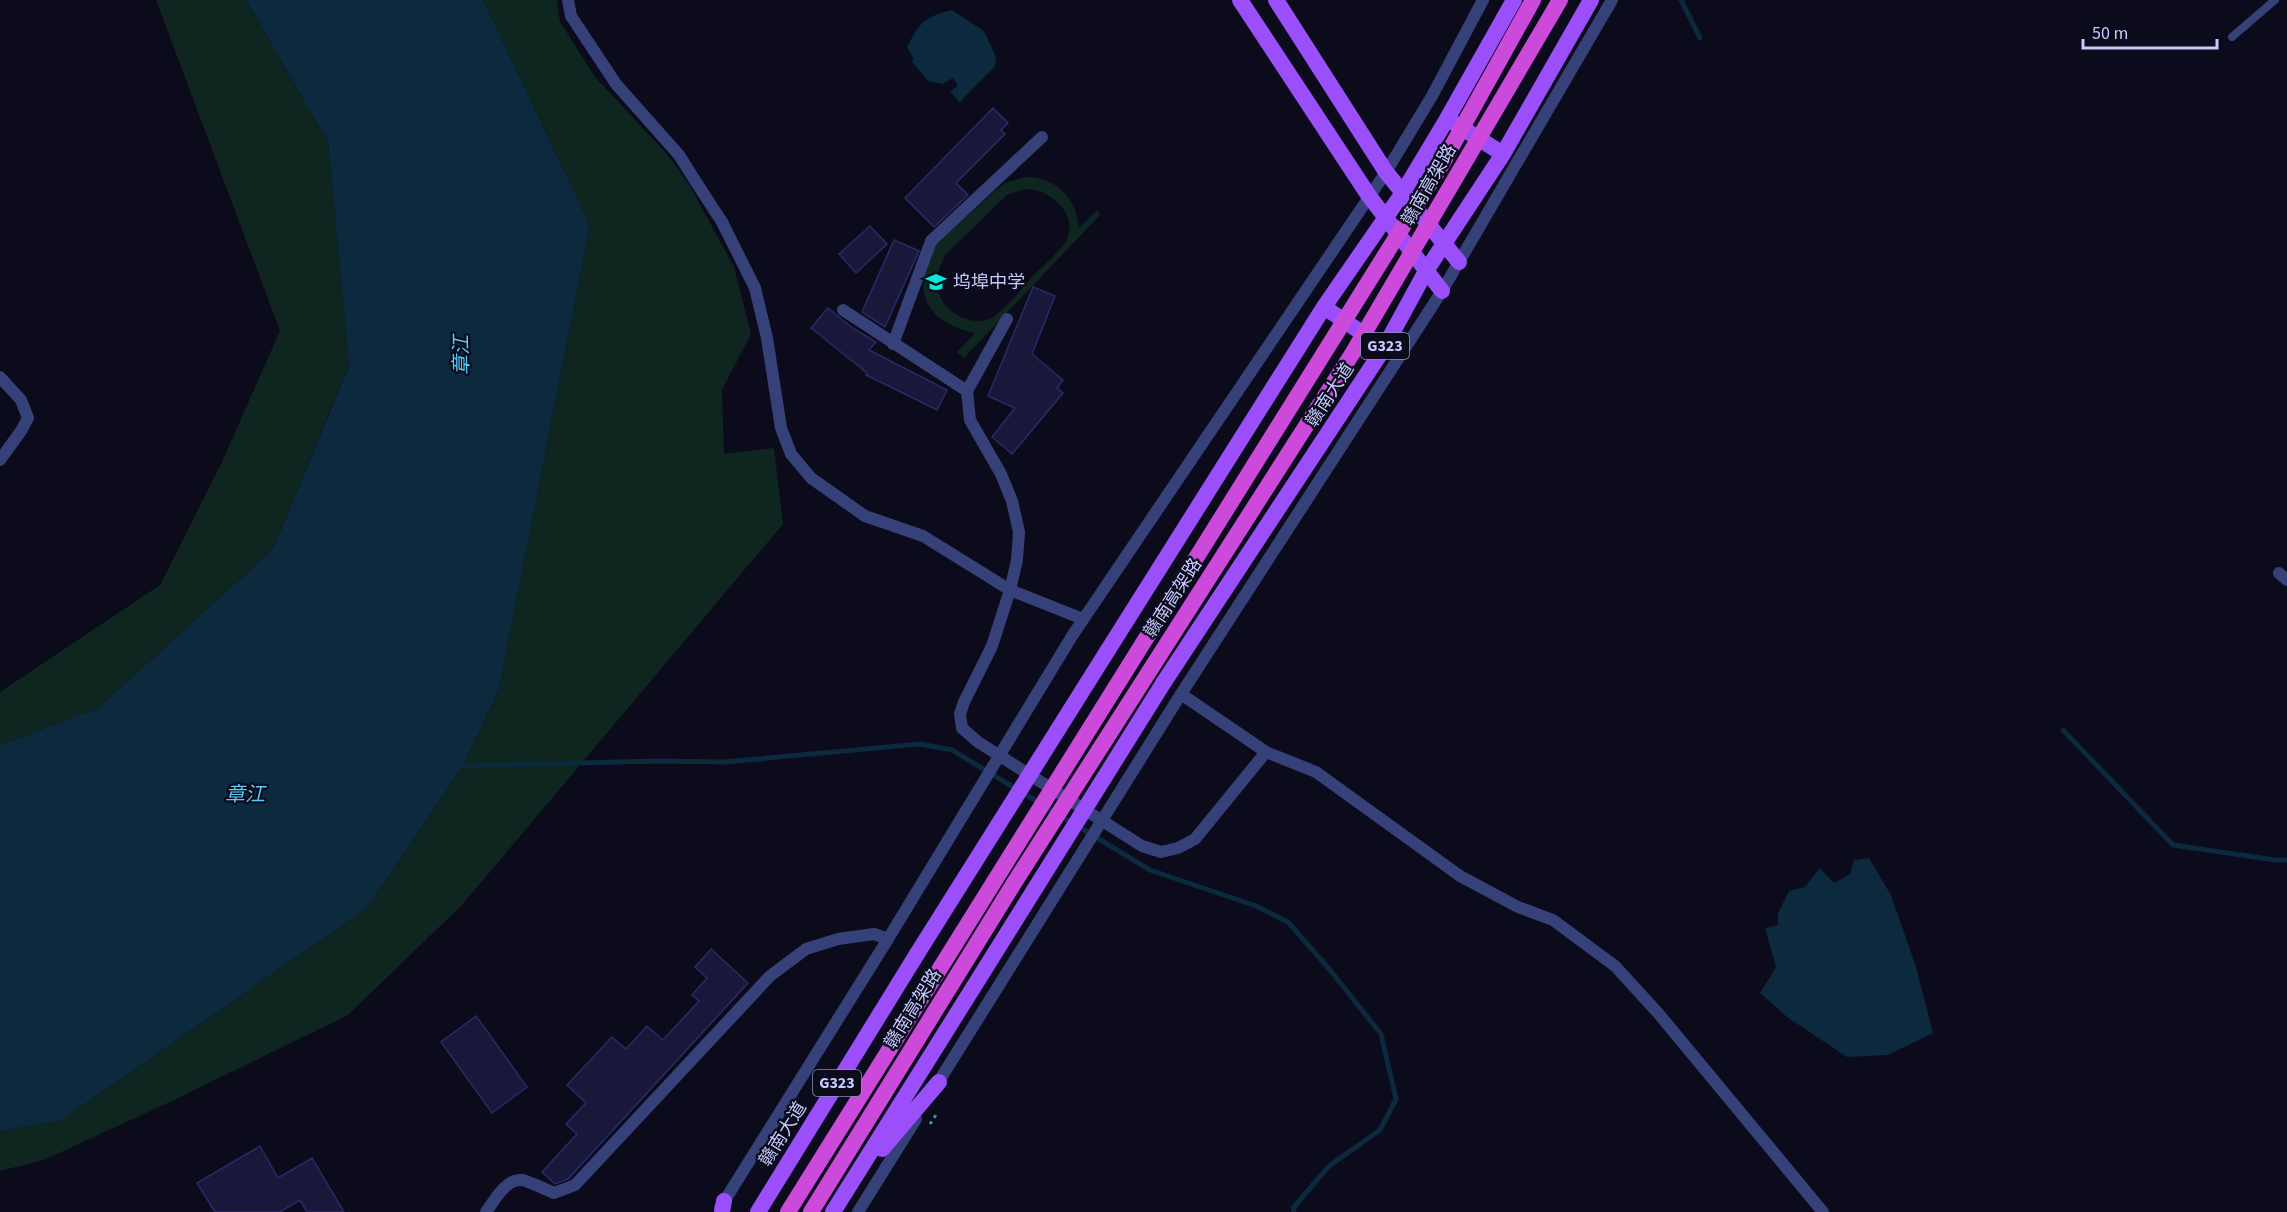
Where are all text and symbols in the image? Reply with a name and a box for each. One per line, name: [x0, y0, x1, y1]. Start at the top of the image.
scale bar: [2083, 12, 2216, 50]
text: 50 m: [2092, 21, 2128, 46]
street label: 赣南高架路: [1396, 140, 1462, 230]
school or university icon: 坞埠中学: [924, 270, 948, 294]
place label: 坞埠中学: [953, 270, 1025, 295]
water label: 章江: [448, 333, 476, 375]
road number: G323: [1361, 333, 1409, 359]
street label: 赣南大道: [1300, 358, 1360, 432]
street label: 赣南高架路: [1138, 553, 1208, 643]
water label: 章江: [225, 781, 267, 809]
street label: 赣南高架路: [879, 964, 947, 1054]
road number: G323: [813, 1070, 861, 1096]
street label: 赣南大道: [753, 1097, 813, 1171]

